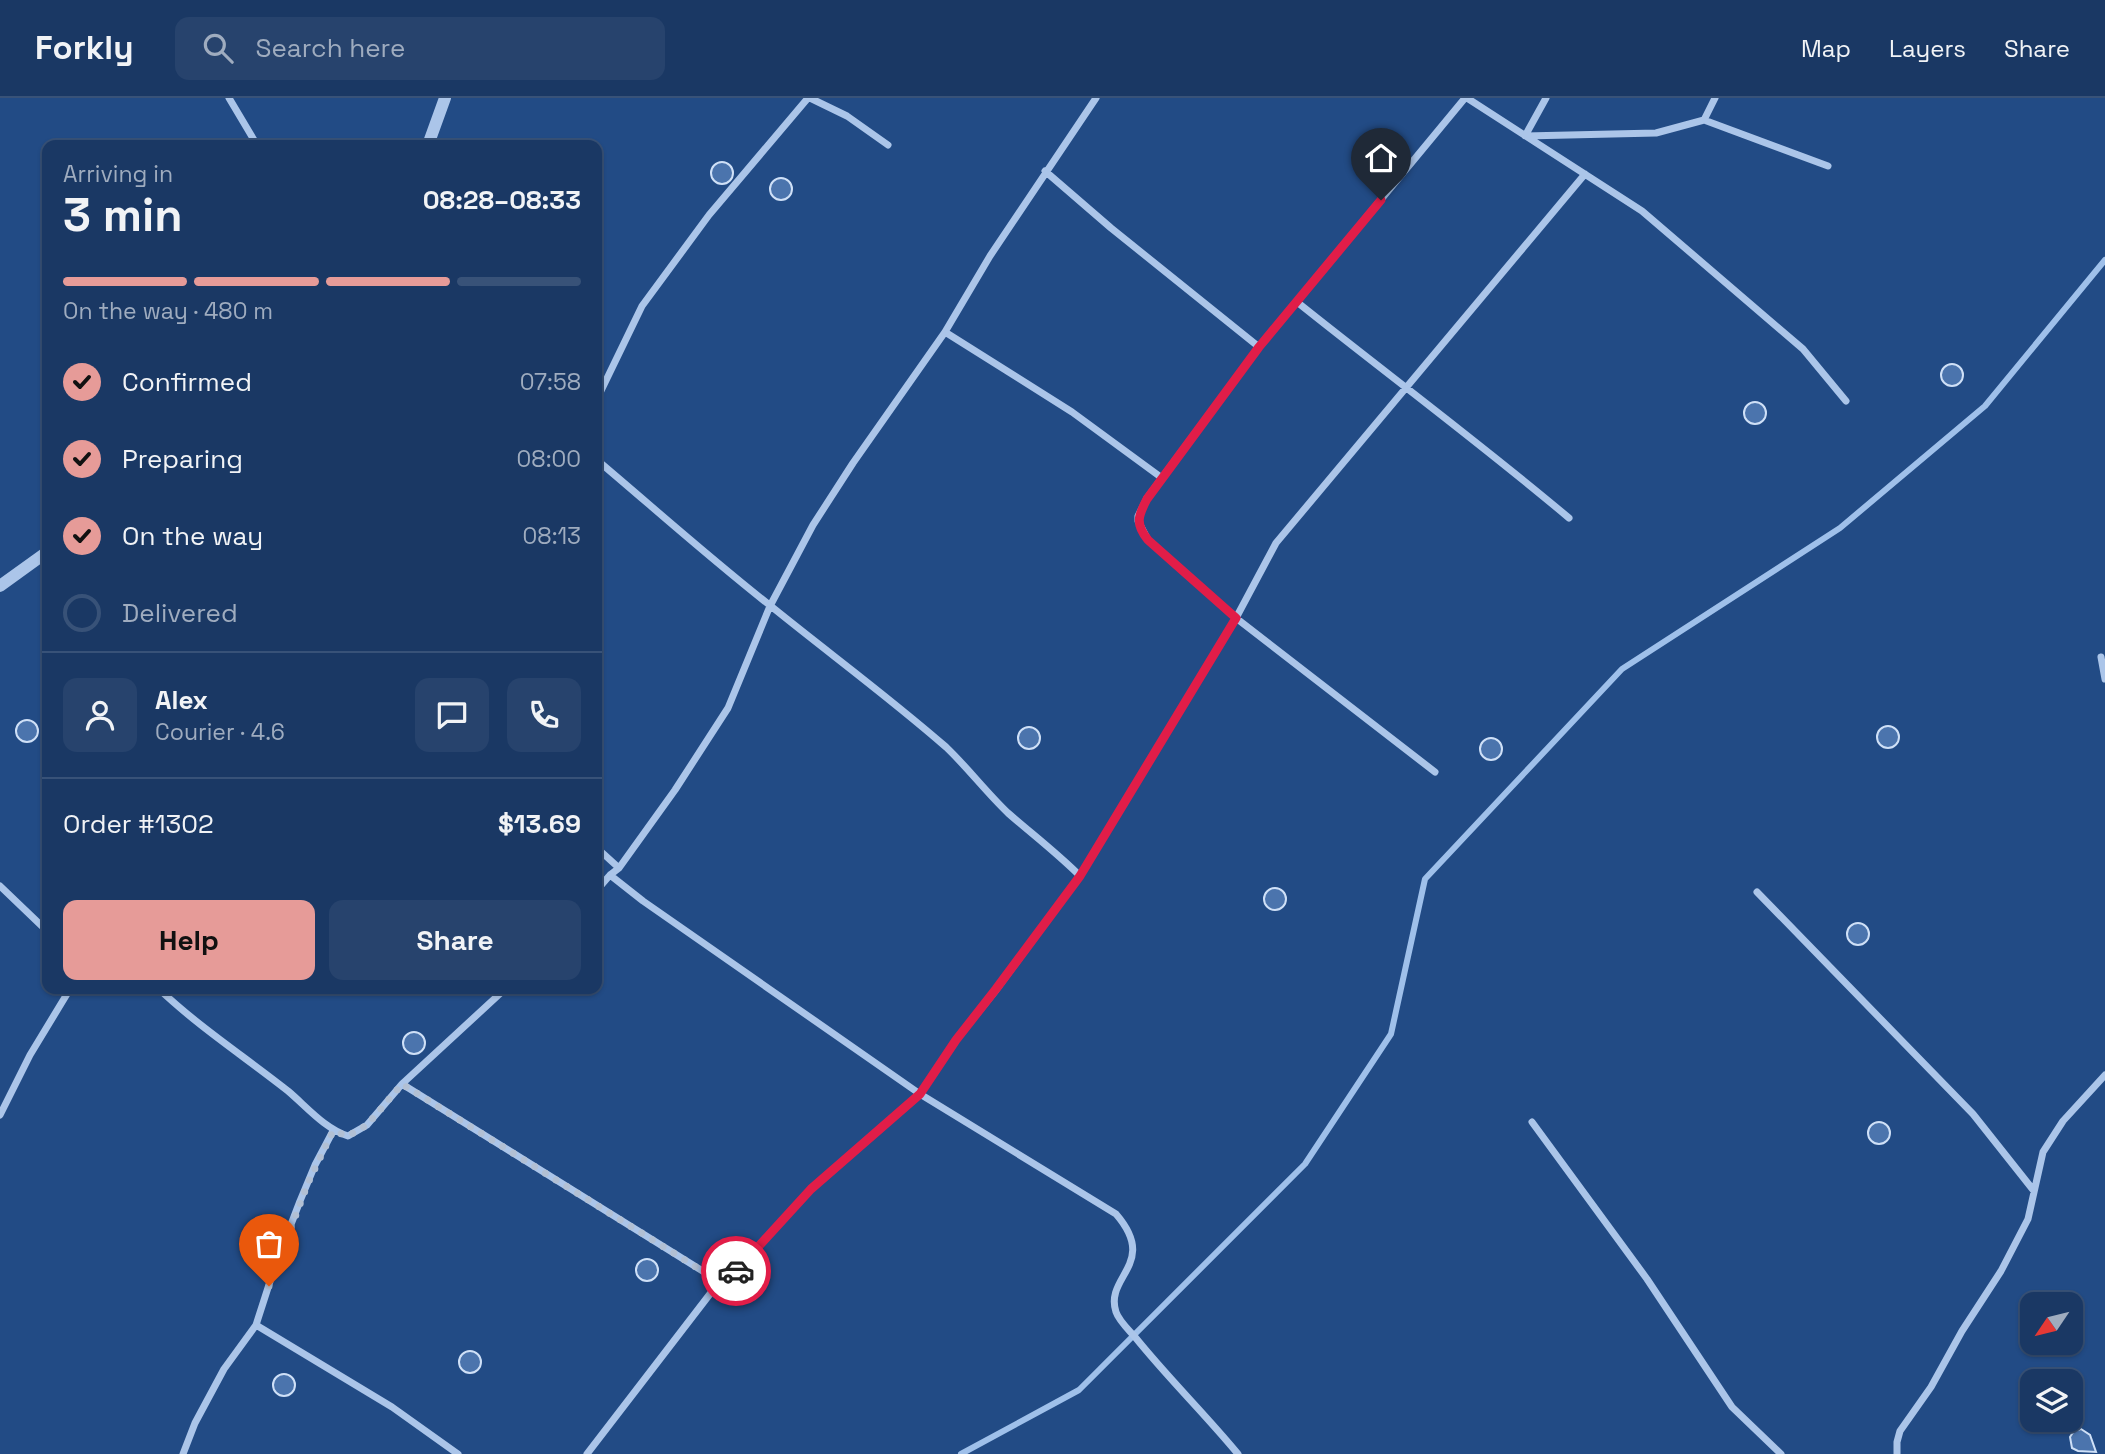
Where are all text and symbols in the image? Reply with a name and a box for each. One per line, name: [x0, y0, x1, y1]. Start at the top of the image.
search box: [175, 17, 665, 80]
text: Forkly: [35, 27, 133, 69]
icon: search: [199, 29, 237, 67]
text: Search here: [255, 31, 405, 65]
text: Map: [1801, 33, 1851, 64]
text: Layers: [1889, 33, 1966, 64]
text: Share: [2004, 33, 2070, 64]
pin: [1351, 128, 1411, 200]
icon: home: [1362, 139, 1400, 177]
text: Arriving in: [63, 159, 173, 189]
text: 08:28–08:33: [423, 183, 581, 217]
text: 3 min: [63, 186, 183, 244]
text: On the way · 480 m: [63, 296, 273, 326]
icon: check: [63, 363, 101, 401]
text: Confirmed: [122, 365, 252, 399]
text: 07:58: [520, 367, 581, 397]
icon: check: [63, 440, 101, 478]
text: Preparing: [122, 442, 243, 476]
text: 08:00: [517, 444, 581, 474]
icon: check: [63, 517, 101, 555]
text: On the way: [122, 519, 263, 553]
text: 08:13: [523, 521, 581, 551]
text: Delivered: [122, 596, 238, 630]
button: person: [63, 678, 137, 752]
button: chat: [415, 678, 489, 752]
button: phone: [507, 678, 581, 752]
text: Alex: [155, 683, 208, 717]
text: Courier · 4.6: [155, 717, 285, 747]
text: Order #1302: [63, 807, 214, 841]
text: $13.69: [498, 807, 581, 841]
button: Help: [63, 900, 315, 980]
button: Share: [329, 900, 581, 980]
pin: [239, 1214, 299, 1286]
icon: bag: [250, 1225, 288, 1263]
courier: [701, 1236, 771, 1306]
icon: car: [717, 1252, 755, 1290]
north arrow: [2020, 1292, 2082, 1354]
map controls: [2020, 1292, 2083, 1432]
button: layers: [2020, 1369, 2083, 1432]

